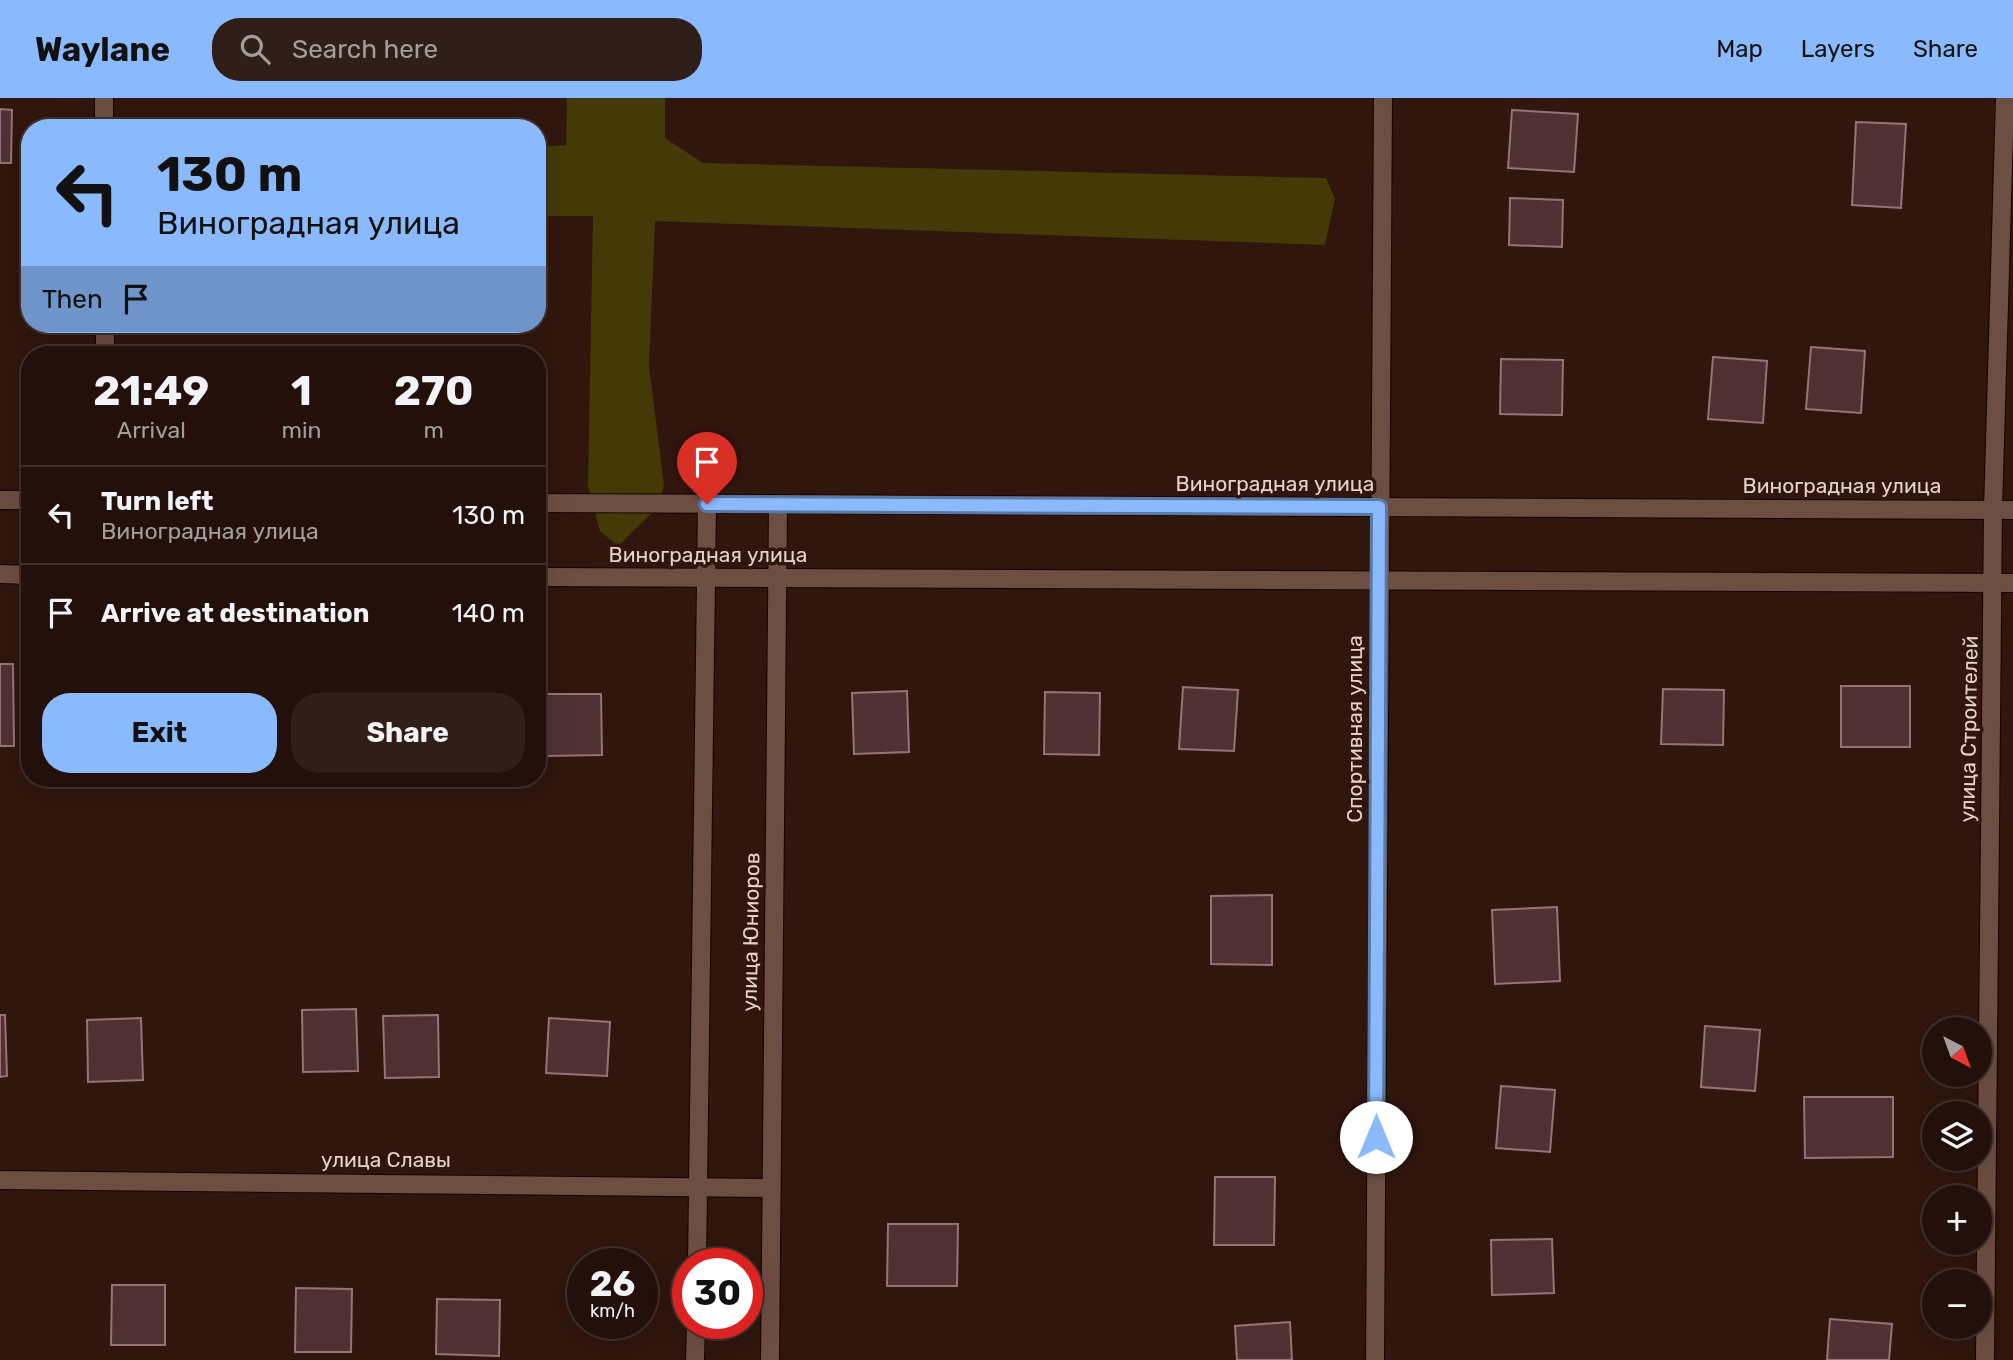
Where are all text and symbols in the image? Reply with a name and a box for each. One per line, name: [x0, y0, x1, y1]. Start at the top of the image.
search box: [212, 18, 702, 81]
text: Waylane: [35, 30, 170, 69]
icon: search: [236, 30, 274, 68]
text: Search here: [292, 34, 438, 65]
text: Map: [1716, 35, 1763, 63]
text: Layers: [1801, 35, 1875, 63]
text: Share: [1913, 35, 1978, 63]
text: 130 m: [157, 145, 302, 203]
icon: left: [42, 147, 133, 238]
text: Виноградная улица: [157, 204, 460, 242]
icon: arrive: [117, 280, 155, 318]
text: Then: [42, 284, 103, 315]
text: 21:49: [93, 366, 209, 416]
text: 1: [291, 366, 312, 416]
text: 270: [394, 366, 474, 416]
text: Arrival: [117, 416, 186, 444]
text: min: [281, 416, 321, 444]
text: m: [423, 416, 444, 444]
pin: [677, 432, 737, 504]
icon: arrive: [688, 443, 726, 481]
street label: Виноградная улица: [1176, 471, 1374, 496]
street label: Виноградная улица: [1743, 473, 1941, 498]
text: Turn left: [101, 486, 213, 517]
icon: left: [42, 496, 80, 534]
text: 130 m: [452, 500, 525, 531]
text: Виноградная улица: [101, 517, 319, 545]
street label: Виноградная улица: [609, 542, 807, 567]
icon: arrive: [42, 594, 80, 632]
text: Arrive at destination: [101, 598, 369, 629]
text: 140 m: [452, 598, 525, 629]
street label: Спортивная улица: [1342, 635, 1367, 823]
street label: улица Строителей: [1954, 635, 1983, 823]
button: Exit: [42, 693, 277, 773]
button: Share: [291, 693, 525, 773]
street label: улица Юниоров: [737, 852, 764, 1012]
north arrow: [1922, 1017, 1992, 1087]
map controls: [1922, 1017, 1992, 1339]
position arrow: [1339, 1100, 1413, 1174]
button: layers: [1922, 1101, 1992, 1171]
street label: улица Славы: [321, 1147, 451, 1172]
button: +: [1922, 1185, 1992, 1255]
speed limit sign: 30: [672, 1248, 763, 1339]
text: 26: [590, 1263, 635, 1305]
button: −: [1922, 1269, 1992, 1339]
text: km/h: [590, 1300, 635, 1322]

